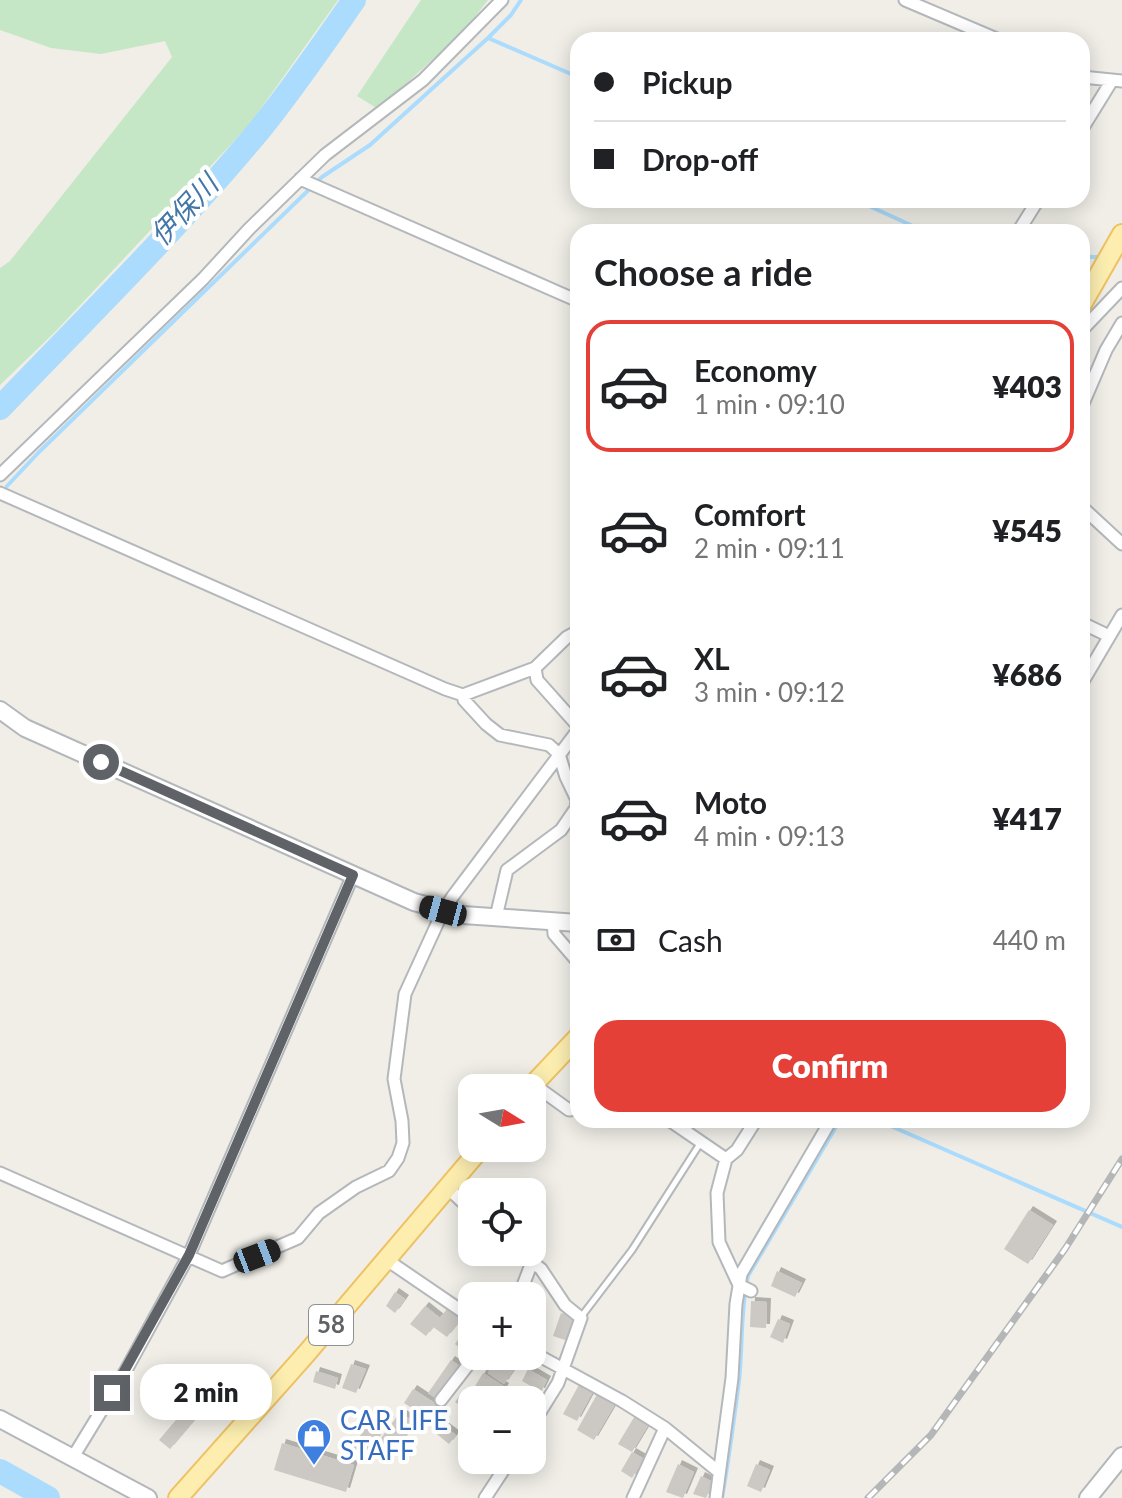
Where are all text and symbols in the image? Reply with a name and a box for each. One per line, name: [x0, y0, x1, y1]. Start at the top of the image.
text: Pickup: [642, 64, 733, 100]
text: Drop-off: [642, 141, 758, 177]
water label: 伊保川: [142, 165, 226, 252]
text: Choose a ride: [594, 250, 813, 294]
icon: car: [598, 350, 670, 422]
text: Economy: [694, 352, 817, 388]
text: ¥403: [992, 368, 1062, 404]
text: 1 min · 09:10: [694, 388, 845, 420]
icon: car: [598, 494, 670, 566]
text: Comfort: [694, 496, 806, 532]
text: ¥545: [992, 512, 1062, 548]
text: 2 min · 09:11: [694, 532, 845, 564]
icon: car: [598, 638, 670, 710]
text: XL: [694, 640, 730, 676]
text: ¥686: [992, 656, 1062, 692]
text: 3 min · 09:12: [694, 676, 845, 708]
route start: [83, 744, 119, 780]
icon: car: [598, 782, 670, 854]
text: Moto: [694, 784, 767, 820]
text: ¥417: [992, 800, 1062, 836]
text: 4 min · 09:13: [694, 820, 845, 852]
car: [417, 893, 469, 929]
icon: cash: [594, 918, 638, 962]
text: Cash: [658, 922, 723, 958]
text: 440 m: [993, 924, 1066, 956]
button: Confirm: [594, 1020, 1066, 1112]
north arrow: [458, 1074, 546, 1162]
map controls: [458, 1074, 546, 1474]
button: locate: [458, 1178, 546, 1266]
car: [230, 1236, 284, 1276]
button: +: [458, 1282, 546, 1370]
road number: 58: [309, 1305, 353, 1345]
callout: 2 min: [140, 1365, 272, 1421]
route end: [94, 1375, 130, 1411]
text: 2 min: [174, 1376, 238, 1408]
button: −: [458, 1386, 546, 1474]
place label: CAR LIFE STAFF: [340, 1404, 448, 1466]
shop icon: CAR LIFE STAFF: [295, 1417, 333, 1467]

